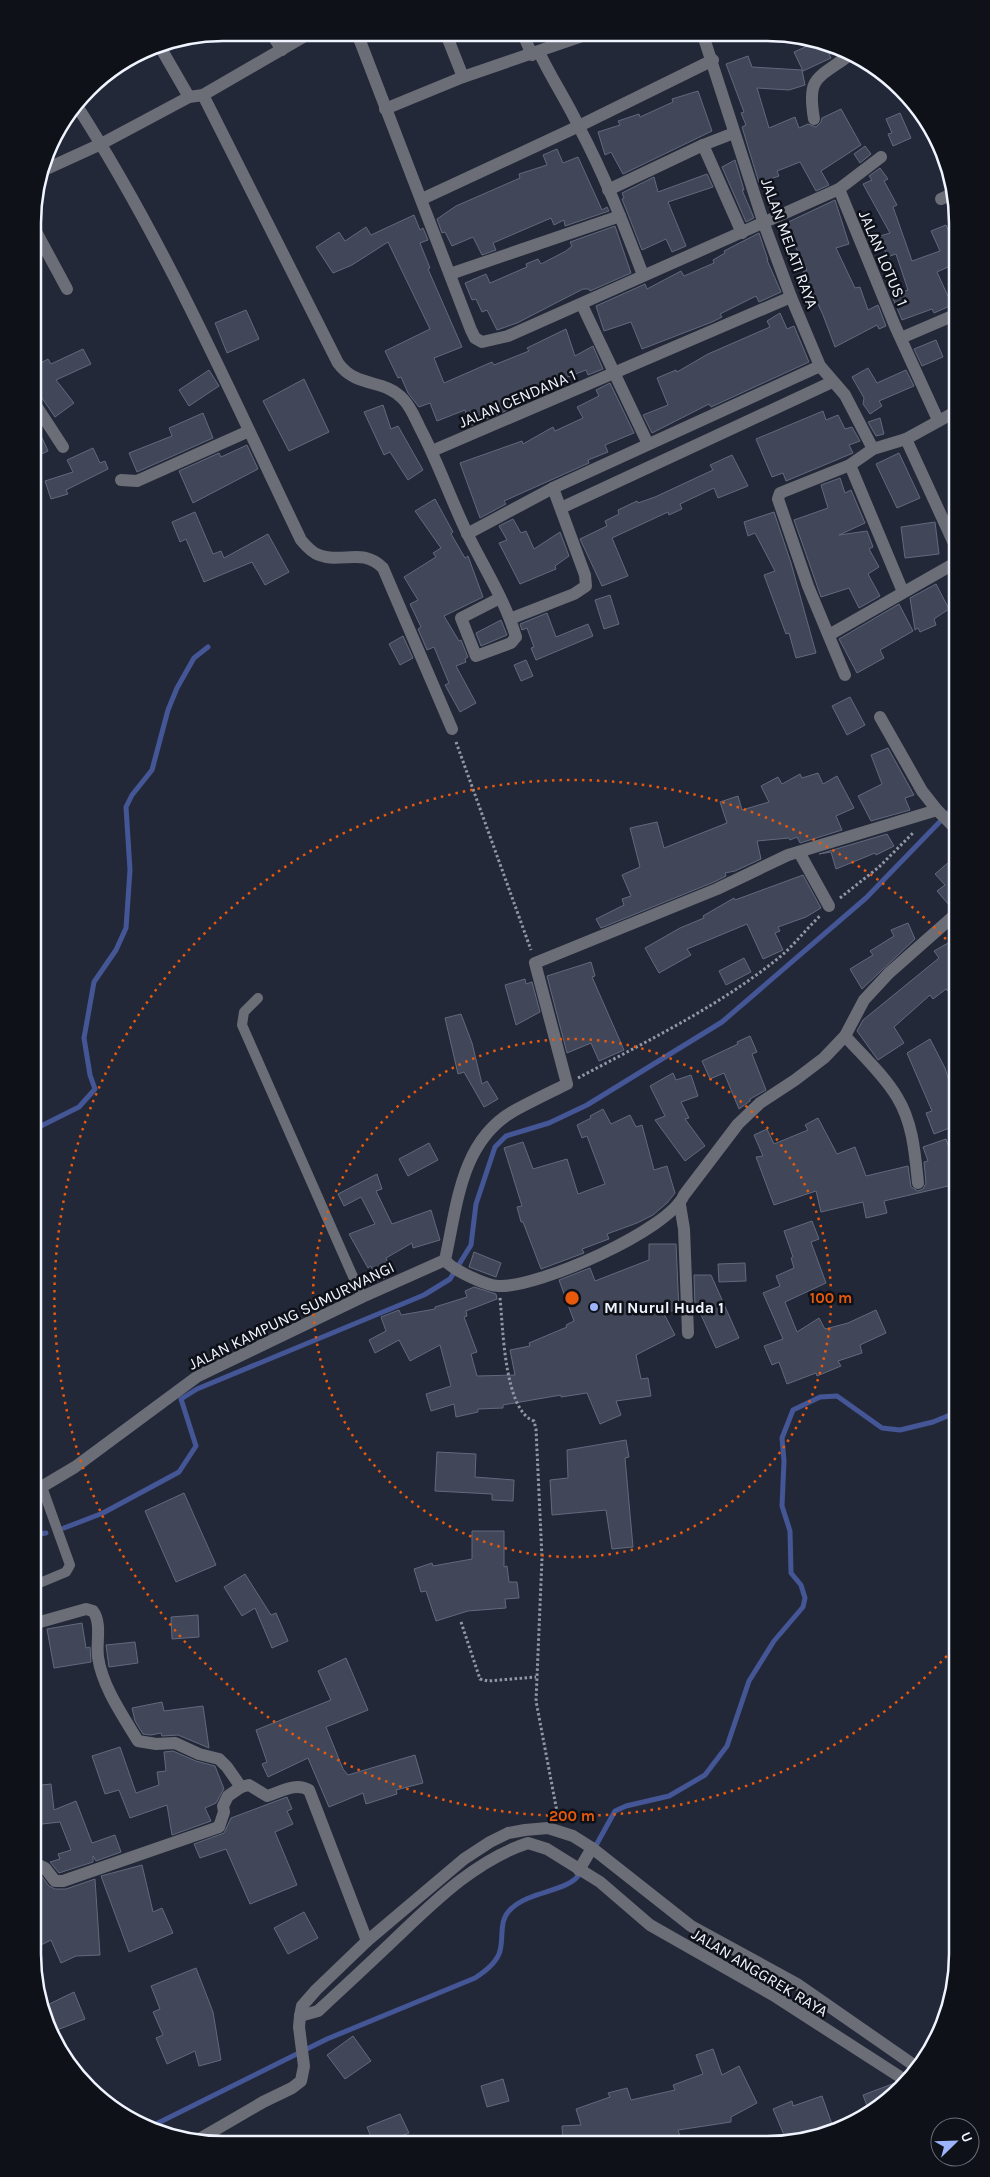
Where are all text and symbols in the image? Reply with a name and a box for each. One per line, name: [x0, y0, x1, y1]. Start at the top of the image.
street label: JALAN MELATI RAYA: [757, 175, 822, 311]
street label: JALAN LOTUS 1: [855, 207, 912, 309]
street label: JALAN CENDANA 1: [456, 365, 579, 432]
street label: JALAN KAMPUNG SUMURWANGI: [185, 1257, 397, 1374]
centre of rings: [563, 1289, 581, 1307]
text: 100 m: [810, 1289, 852, 1307]
place label: MI Nurul Huda 1: [604, 1298, 724, 1317]
marker: MI Nurul Huda 1: [588, 1301, 600, 1313]
text: 200 m: [549, 1807, 595, 1825]
street label: JALAN ANGGREK RAYA: [688, 1924, 831, 2021]
north arrow: [930, 2117, 980, 2167]
text: U: [957, 2129, 976, 2145]

